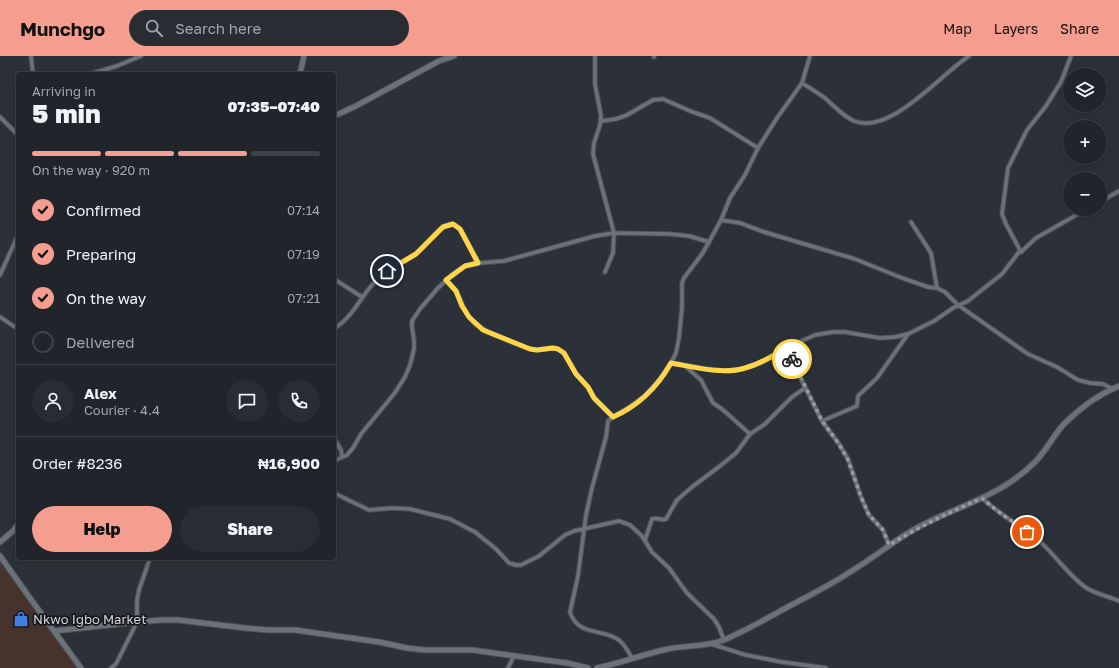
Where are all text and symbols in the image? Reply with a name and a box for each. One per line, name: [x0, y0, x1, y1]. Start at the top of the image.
search box: [129, 10, 409, 46]
text: Munchgo: [20, 17, 105, 40]
icon: search: [143, 17, 165, 39]
text: Search here: [175, 19, 261, 37]
text: Map: [943, 20, 972, 37]
text: Layers: [994, 20, 1038, 37]
text: Share: [1060, 20, 1099, 37]
map controls: [1063, 68, 1107, 216]
button: layers: [1063, 68, 1107, 112]
text: Arriving in: [32, 83, 96, 99]
text: 07:35–07:40: [228, 97, 320, 115]
text: 5 min: [32, 98, 101, 129]
button: +: [1063, 120, 1107, 164]
text: On the way · 920 m: [32, 162, 150, 178]
button: −: [1063, 172, 1107, 216]
icon: check: [32, 199, 54, 221]
text: Confirmed: [66, 201, 141, 219]
text: 07:14: [287, 202, 320, 218]
icon: check: [32, 243, 54, 265]
text: Preparing: [66, 245, 136, 263]
text: 07:19: [287, 246, 320, 262]
pin: [370, 254, 404, 288]
icon: home: [376, 260, 398, 282]
icon: check: [32, 287, 54, 309]
text: On the way: [66, 289, 146, 307]
text: 07:21: [287, 290, 320, 306]
text: Delivered: [66, 333, 134, 351]
courier: [772, 339, 812, 379]
icon: bike: [781, 348, 803, 370]
button: person: [32, 380, 74, 422]
button: chat: [226, 380, 268, 422]
button: phone: [278, 380, 320, 422]
text: Alex: [84, 384, 117, 402]
text: Courier · 4.4: [84, 402, 160, 418]
text: Order #8236: [32, 454, 122, 472]
text: ₦16,900: [258, 454, 320, 472]
button: Help: [32, 506, 172, 552]
button: Share: [180, 506, 320, 552]
pin: [1010, 515, 1044, 549]
icon: bag: [1016, 521, 1038, 543]
shop icon: Nkwo Igbo Market: [12, 610, 30, 628]
place label: Nkwo Igbo Market: [33, 611, 146, 627]

